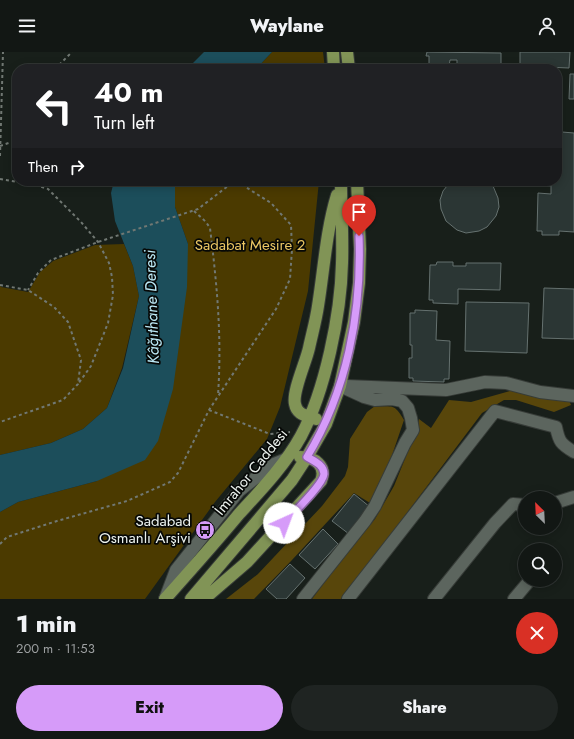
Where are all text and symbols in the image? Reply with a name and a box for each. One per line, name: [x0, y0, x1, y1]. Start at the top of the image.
text: Waylane: [250, 13, 324, 39]
icon: menu: [16, 15, 38, 37]
icon: person: [536, 15, 558, 37]
text: 40 m: [94, 72, 163, 113]
icon: left: [28, 80, 80, 132]
text: Turn left: [94, 110, 154, 136]
text: Then: [28, 156, 58, 178]
icon: right: [66, 156, 88, 178]
pin: [342, 195, 376, 236]
icon: arrive: [348, 201, 370, 223]
park label: Sadabat Mesire 2: [195, 234, 305, 256]
water label: Kâğıthane Deresi: [138, 249, 165, 364]
street label: İmrahor Caddesi: [209, 424, 293, 520]
north arrow: [518, 491, 562, 535]
map controls: [518, 491, 562, 587]
position arrow: [263, 502, 305, 544]
place label: Sadabad Osmanlı Arşivi: [99, 510, 191, 549]
bus stop icon: Sadabad Osmanlı Arşivi: [194, 519, 216, 541]
button: search: [518, 543, 562, 587]
text: 1 min: [16, 606, 77, 641]
button: close: [516, 612, 558, 654]
text: 200 m · 11:53: [16, 639, 95, 658]
button: Exit: [16, 685, 283, 731]
button: Share: [291, 685, 558, 731]

